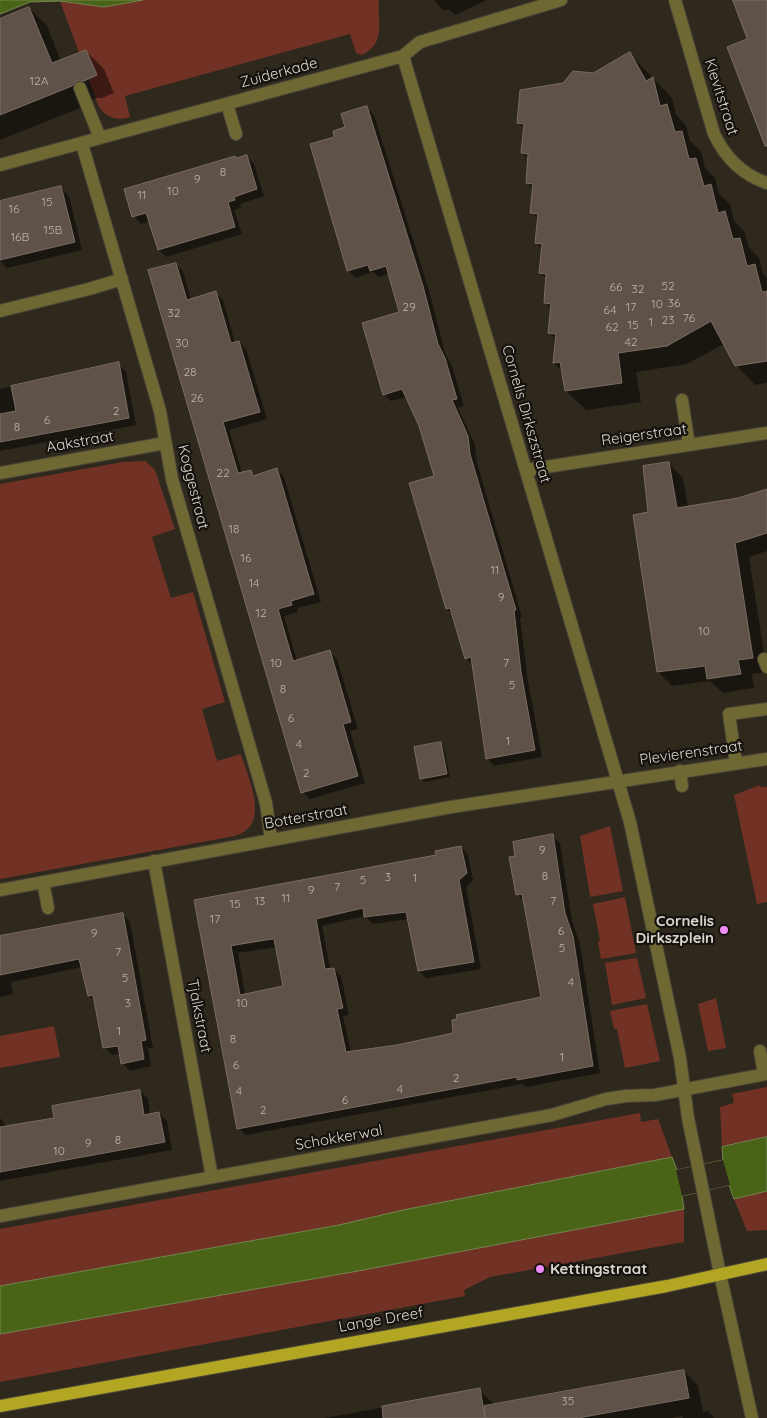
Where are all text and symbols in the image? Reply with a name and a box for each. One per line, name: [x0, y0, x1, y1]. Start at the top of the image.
street label: Zuiderkade: [238, 54, 320, 92]
street label: Kievitstraat: [700, 56, 742, 138]
house number: 12A: [30, 74, 48, 88]
house number: 8: [220, 165, 226, 179]
house number: 9: [194, 172, 200, 186]
house number: 10: [167, 184, 179, 198]
house number: 11: [138, 188, 146, 202]
house number: 15: [42, 195, 52, 209]
house number: 16: [9, 202, 19, 216]
house number: 15B: [44, 223, 62, 237]
house number: 16B: [11, 230, 29, 244]
house number: 52: [661, 279, 675, 293]
house number: 66: [610, 280, 622, 294]
house number: 32: [632, 282, 644, 296]
house number: 36: [668, 296, 680, 310]
house number: 10: [651, 297, 663, 311]
house number: 29: [402, 300, 416, 314]
house number: 17: [626, 300, 636, 314]
house number: 64: [604, 303, 616, 317]
house number: 32: [168, 306, 180, 320]
house number: 76: [683, 311, 695, 325]
house number: 23: [662, 313, 674, 327]
house number: 1: [649, 315, 653, 329]
house number: 15: [628, 318, 638, 332]
house number: 62: [605, 320, 619, 334]
house number: 42: [625, 335, 637, 349]
house number: 30: [175, 336, 189, 350]
street label: Cornelis Dirkszstraat: [498, 343, 554, 485]
house number: 28: [183, 365, 197, 379]
house number: 26: [190, 391, 204, 405]
house number: 2: [113, 404, 119, 418]
house number: 6: [44, 413, 50, 427]
house number: 8: [14, 420, 20, 434]
street label: Reigerstraat: [600, 420, 688, 450]
street label: Aakstraat: [45, 427, 115, 457]
street label: Koggestraat: [174, 443, 212, 531]
house number: 22: [216, 466, 230, 480]
house number: 18: [229, 522, 239, 536]
house number: 16: [241, 551, 251, 565]
house number: 11: [491, 563, 499, 577]
house number: 14: [249, 576, 259, 590]
house number: 9: [498, 590, 504, 604]
house number: 12: [255, 606, 267, 620]
house number: 10: [698, 624, 710, 638]
house number: 10: [270, 656, 282, 670]
house number: 7: [503, 656, 509, 670]
house number: 5: [509, 678, 515, 692]
house number: 8: [280, 682, 286, 696]
house number: 6: [288, 711, 294, 725]
house number: 1: [506, 734, 510, 748]
house number: 4: [296, 737, 302, 751]
street label: Plevierenstraat: [638, 737, 744, 769]
house number: 2: [303, 766, 309, 780]
street label: Botterstraat: [263, 801, 349, 833]
house number: 9: [539, 843, 545, 857]
house number: 8: [542, 869, 548, 883]
house number: 3: [385, 870, 391, 884]
house number: 1: [413, 871, 417, 885]
house number: 5: [360, 873, 366, 887]
house number: 7: [334, 880, 340, 894]
house number: 9: [308, 883, 314, 897]
house number: 11: [282, 891, 290, 905]
house number: 13: [255, 894, 265, 908]
house number: 7: [550, 894, 556, 908]
house number: 15: [230, 897, 240, 911]
house number: 17: [210, 912, 220, 926]
place label: Cornelis Dirkszplein: [636, 912, 714, 947]
house number: 6: [558, 924, 564, 938]
marker: Cornelis Dirkszplein: [718, 924, 730, 936]
house number: 9: [91, 926, 97, 940]
house number: 5: [559, 941, 565, 955]
house number: 7: [115, 945, 121, 959]
house number: 5: [122, 971, 128, 985]
house number: 4: [568, 975, 574, 989]
street label: Tjalkstraat: [183, 978, 215, 1054]
house number: 3: [125, 996, 131, 1010]
house number: 10: [236, 996, 248, 1010]
house number: 1: [117, 1024, 121, 1038]
house number: 8: [230, 1032, 236, 1046]
house number: 1: [560, 1050, 564, 1064]
house number: 6: [233, 1058, 239, 1072]
house number: 2: [453, 1071, 459, 1085]
house number: 4: [397, 1082, 403, 1096]
house number: 4: [236, 1084, 242, 1098]
house number: 6: [342, 1093, 348, 1107]
house number: 2: [260, 1103, 266, 1117]
street label: Schokkerwal: [294, 1121, 384, 1155]
house number: 8: [115, 1133, 121, 1147]
house number: 9: [85, 1136, 91, 1150]
house number: 10: [53, 1144, 65, 1158]
place label: Kettingstraat: [550, 1260, 647, 1278]
marker: Kettingstraat: [534, 1263, 546, 1275]
street label: Lange Dreef: [337, 1304, 425, 1336]
house number: 35: [562, 1394, 574, 1408]

